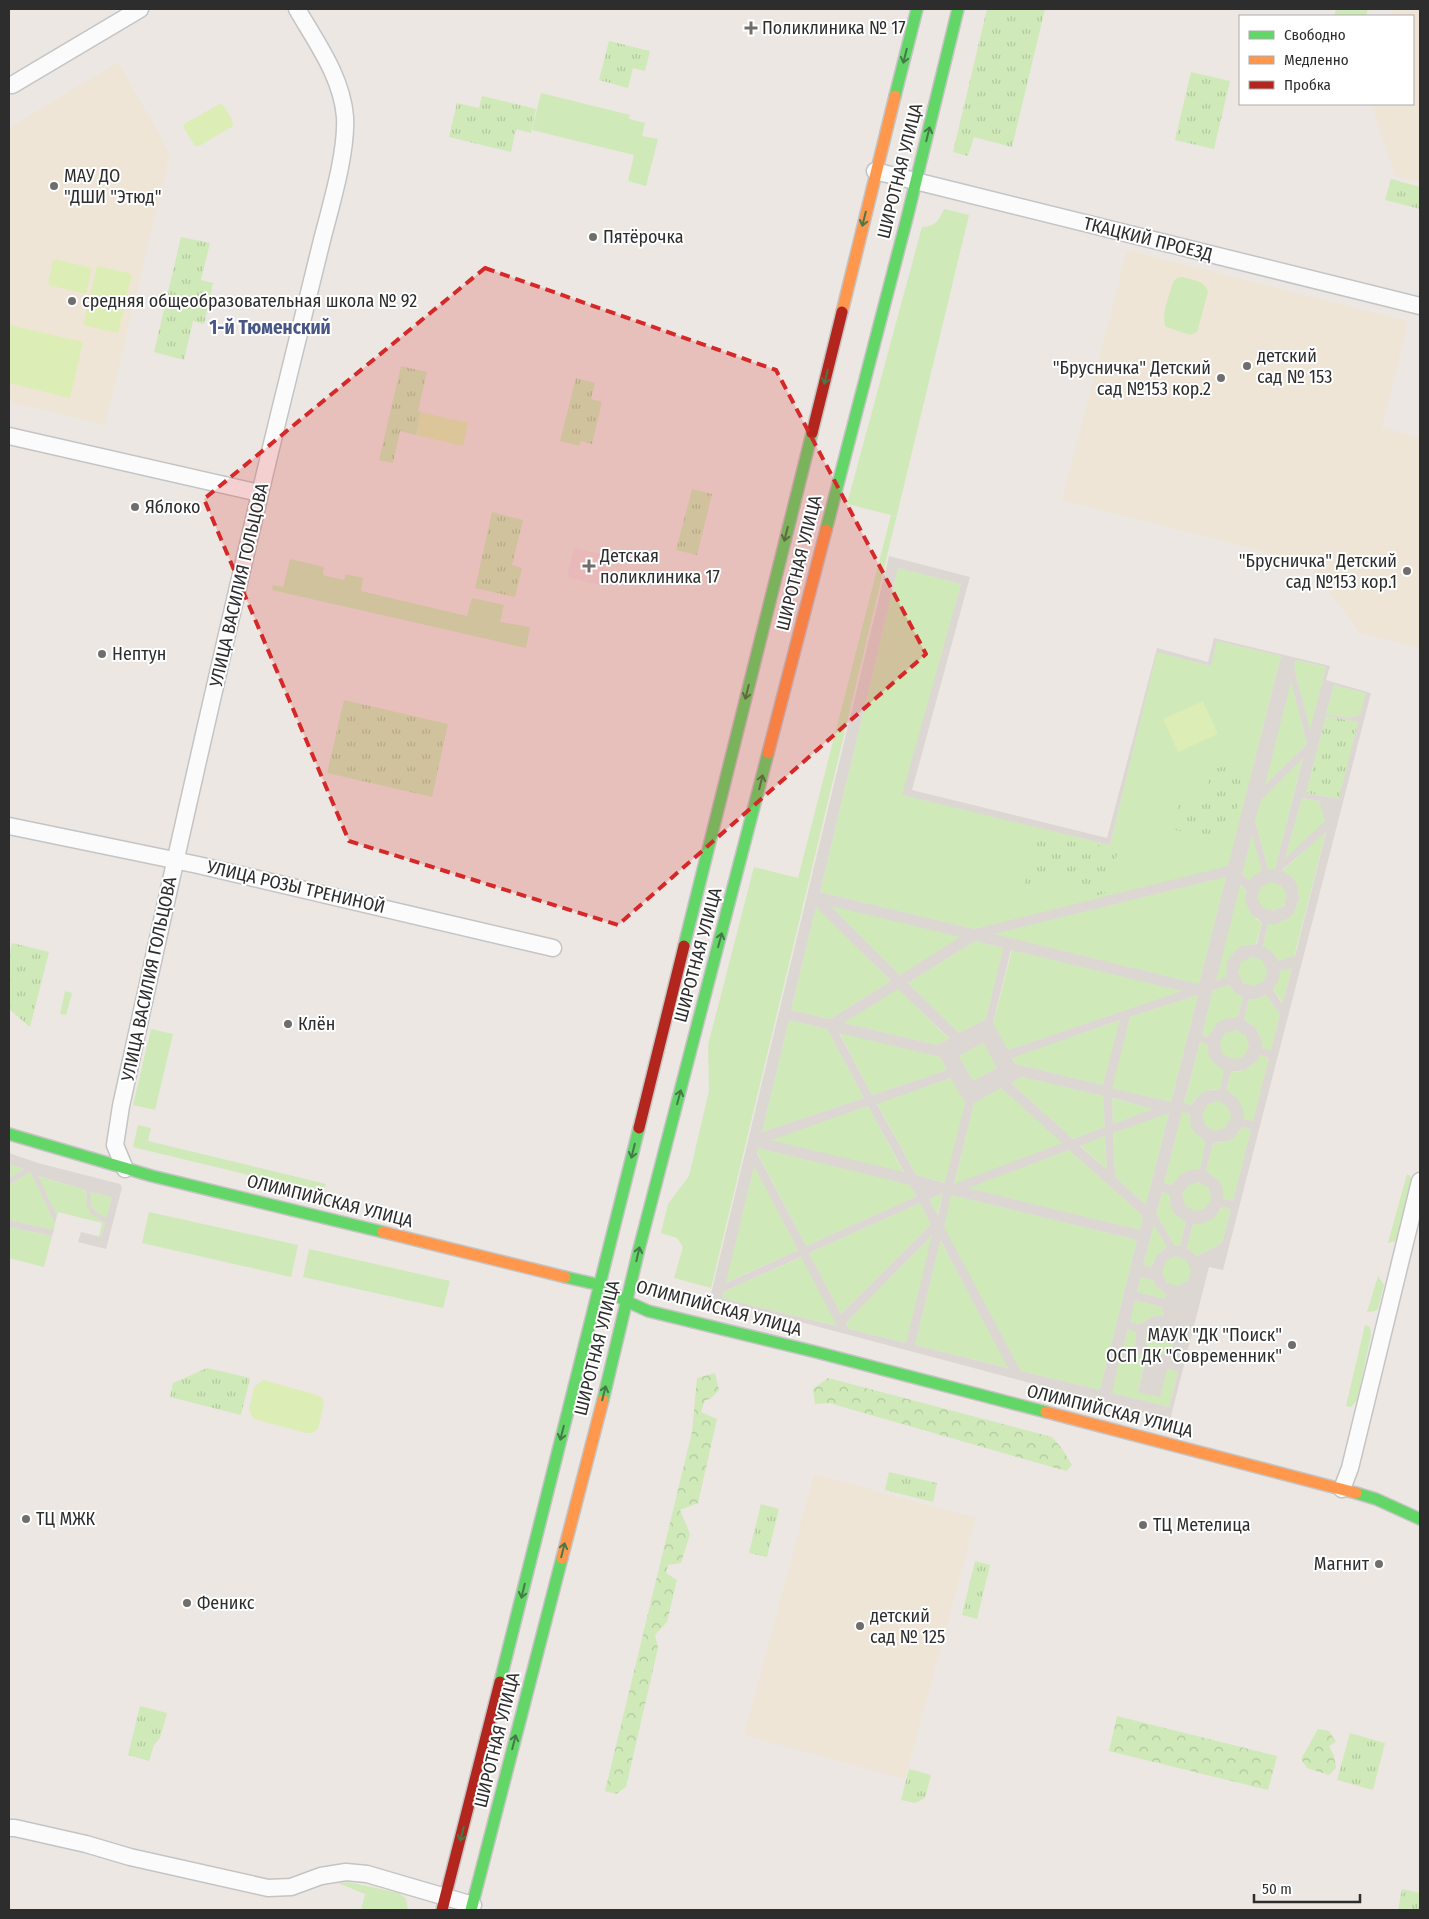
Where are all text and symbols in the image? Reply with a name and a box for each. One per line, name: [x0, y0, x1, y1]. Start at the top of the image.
legend: [1239, 15, 1414, 105]
place label: Поликлиника № 17: [762, 17, 906, 39]
marker: Поликлиника № 17: [744, 21, 758, 35]
text: Свободно: [1284, 26, 1346, 44]
one-way arrow: [900, 48, 909, 64]
text: Медленно: [1284, 51, 1349, 69]
text: Пробка: [1284, 76, 1331, 94]
street label: ШИРОТНАЯ УЛИЦА: [873, 100, 928, 241]
one-way arrow: [924, 126, 933, 142]
place label: МАУ ДО "ДШИ "Этюд": [64, 165, 161, 208]
marker: МАУ ДО "ДШИ "Этюд": [48, 180, 60, 192]
one-way arrow: [859, 210, 869, 226]
street label: ТКАЦКИЙ ПРОЕЗД: [1081, 212, 1215, 266]
place label: Пятёрочка: [603, 226, 684, 248]
marker: Пятёрочка: [587, 231, 599, 243]
place label: средняя общеобразовательная школа № 92: [82, 290, 417, 312]
marker: средняя общеобразовательная школа № 92: [66, 295, 78, 307]
district label: 1-й Тюменский: [209, 316, 331, 339]
place label: детский сад № 153: [1257, 345, 1332, 388]
place label: "Брусничка" Детский сад №153 кор.2: [1053, 357, 1211, 400]
marker: детский сад № 153: [1241, 360, 1253, 372]
one-way arrow: [820, 368, 830, 384]
marker: "Брусничка" Детский сад №153 кор.2: [1215, 372, 1227, 384]
street label: УЛИЦА ВАСИЛИЯ ГОЛЬЦОВА: [205, 480, 273, 690]
street label: ШИРОТНАЯ УЛИЦА: [772, 492, 827, 633]
place label: Яблоко: [145, 496, 201, 518]
marker: Яблоко: [129, 501, 141, 513]
one-way arrow: [781, 526, 790, 542]
place label: Детская поликлиника 17: [599, 545, 720, 588]
place label: "Брусничка" Детский сад №153 кор.1: [1239, 550, 1397, 593]
marker: Детская поликлиника 17: [582, 559, 596, 573]
marker: "Брусничка" Детский сад №153 кор.1: [1401, 565, 1413, 577]
place label: Нептун: [112, 643, 166, 665]
marker: Нептун: [96, 648, 108, 660]
one-way arrow: [742, 684, 751, 700]
one-way arrow: [757, 775, 766, 791]
street label: УЛИЦА РОЗЫ ТРЕНИНОЙ: [204, 856, 387, 918]
street label: УЛИЦА ВАСИЛИЯ ГОЛЬЦОВА: [116, 874, 182, 1084]
street label: ШИРОТНАЯ УЛИЦА: [669, 885, 727, 1025]
one-way arrow: [716, 932, 725, 948]
place label: Клён: [298, 1013, 335, 1035]
marker: Клён: [282, 1018, 294, 1030]
one-way arrow: [674, 1089, 684, 1105]
one-way arrow: [628, 1143, 637, 1159]
street label: ОЛИМПИЙСКАЯ УЛИЦА: [245, 1170, 416, 1232]
one-way arrow: [634, 1247, 643, 1263]
street label: ОЛИМПИЙСКАЯ УЛИЦА: [634, 1275, 805, 1341]
street label: ШИРОТНАЯ УЛИЦА: [570, 1277, 625, 1418]
place label: МАУК "ДК "Поиск" ОСП ДК "Современник": [1106, 1324, 1282, 1367]
marker: МАУК "ДК "Поиск" ОСП ДК "Современник": [1286, 1339, 1298, 1351]
street label: ОЛИМПИЙСКАЯ УЛИЦА: [1025, 1380, 1196, 1442]
one-way arrow: [600, 1386, 609, 1402]
one-way arrow: [557, 1425, 566, 1441]
place label: ТЦ МЖК: [36, 1508, 96, 1530]
marker: ТЦ МЖК: [20, 1513, 32, 1525]
place label: ТЦ Метелица: [1153, 1514, 1251, 1536]
marker: ТЦ Метелица: [1137, 1519, 1149, 1531]
one-way arrow: [559, 1543, 569, 1559]
place label: Магнит: [1314, 1553, 1370, 1575]
marker: Магнит: [1373, 1558, 1385, 1570]
one-way arrow: [518, 1583, 527, 1599]
place label: Феникс: [197, 1592, 255, 1614]
marker: Феникс: [181, 1597, 193, 1609]
place label: детский сад № 125: [870, 1605, 945, 1648]
marker: детский сад № 125: [854, 1620, 866, 1632]
street label: ШИРОТНАЯ УЛИЦА: [470, 1669, 525, 1810]
one-way arrow: [510, 1734, 519, 1750]
one-way arrow: [456, 1825, 466, 1841]
scale bar: [1254, 1872, 1360, 1904]
text: 50 m: [1262, 1880, 1292, 1898]

